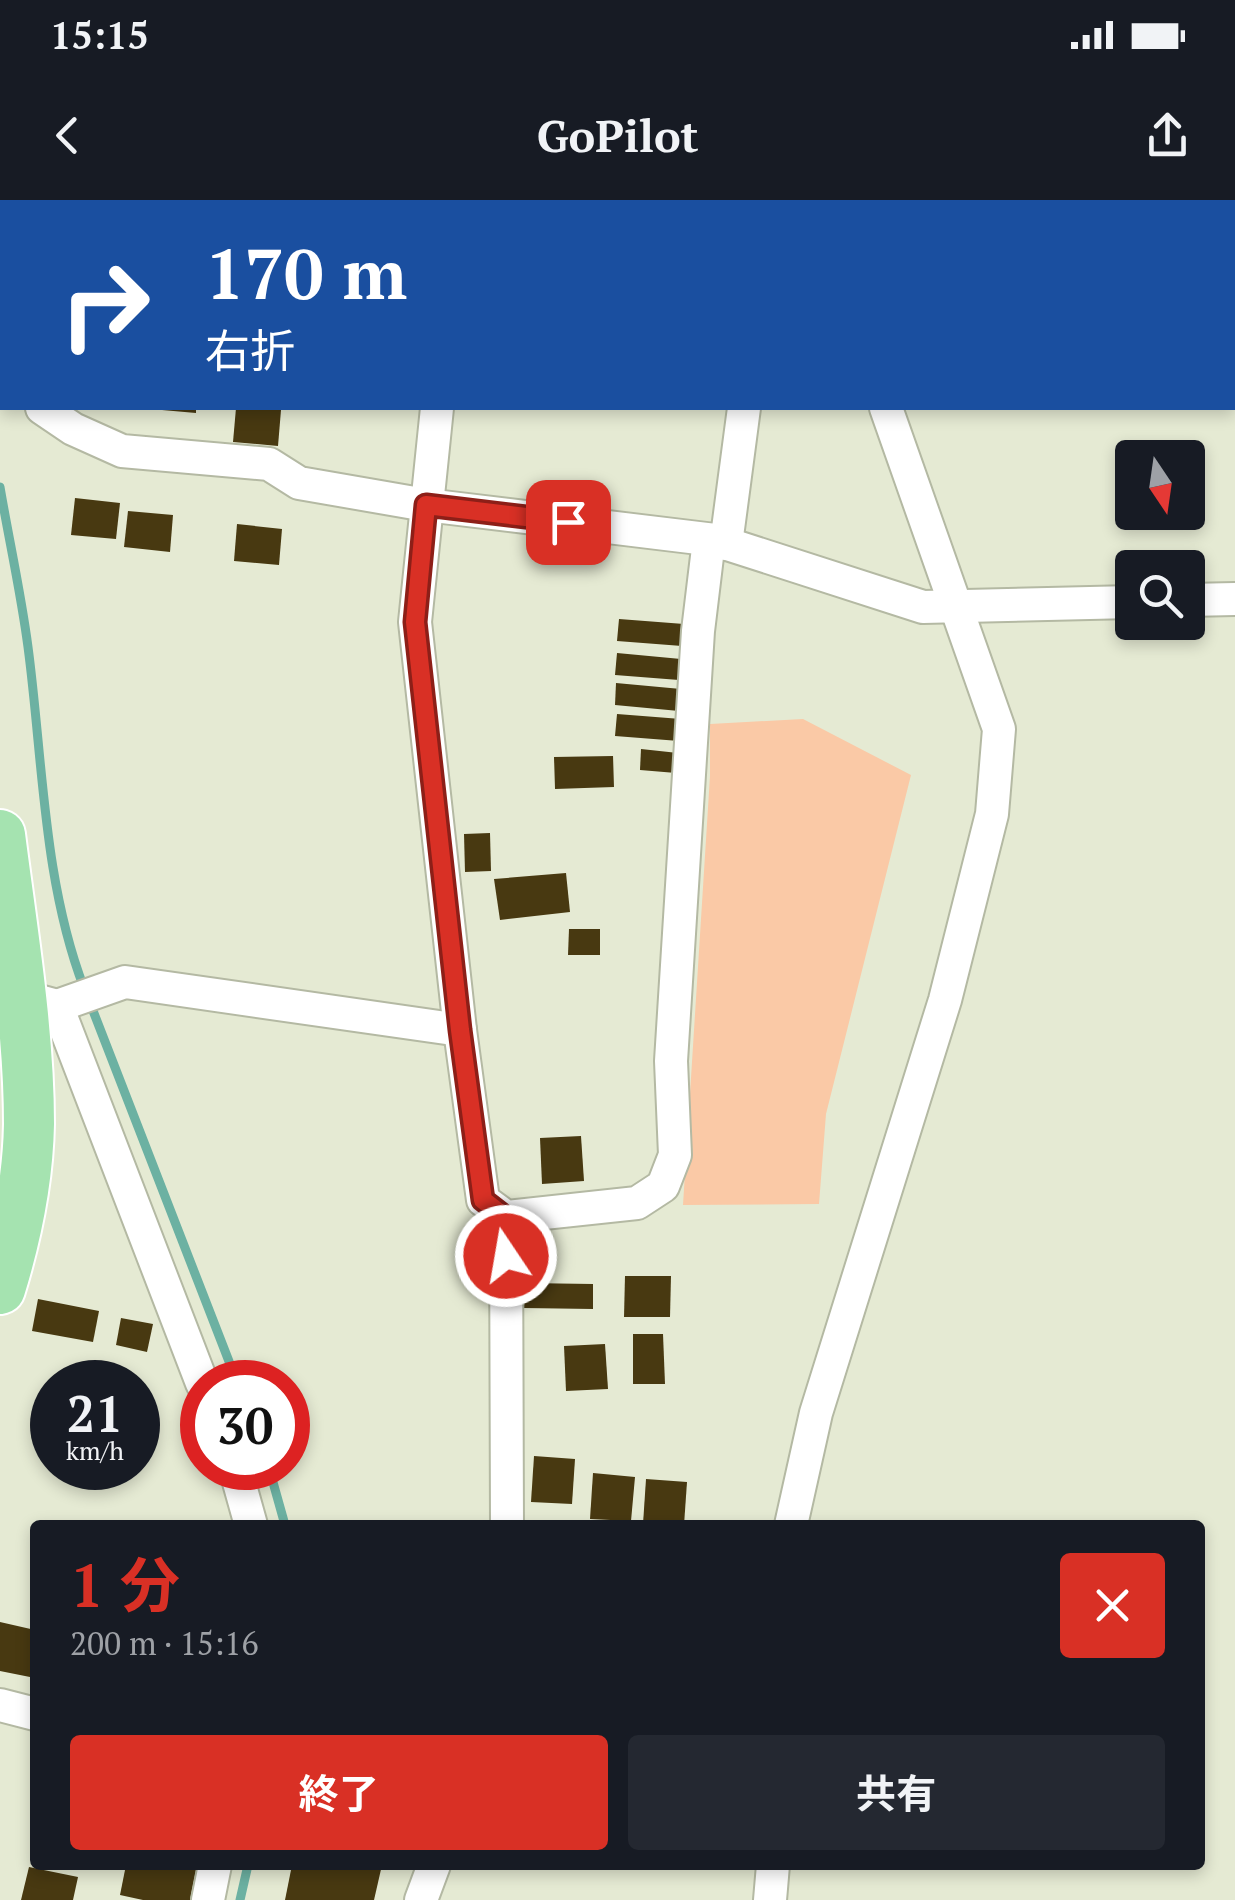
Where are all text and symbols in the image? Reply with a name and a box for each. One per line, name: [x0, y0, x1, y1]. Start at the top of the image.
text: 15:15: [50, 10, 149, 60]
text: GoPilot: [537, 105, 698, 165]
icon: back: [40, 108, 95, 163]
icon: share: [1140, 108, 1195, 163]
text: 170 m: [205, 226, 407, 319]
icon: right: [40, 240, 170, 370]
text: 右折: [205, 320, 295, 380]
north arrow: [1115, 440, 1205, 530]
map controls: [1115, 440, 1205, 640]
pin: [526, 480, 611, 565]
icon: arrive: [541, 495, 596, 550]
button: search: [1115, 550, 1205, 640]
position arrow: [454, 1204, 558, 1308]
speed limit sign: 30: [180, 1360, 310, 1490]
text: 21: [67, 1380, 123, 1446]
text: km/h: [66, 1434, 124, 1467]
text: 1 分: [70, 1545, 180, 1624]
button: close: [1060, 1553, 1165, 1658]
text: 200 m · 15:16: [70, 1622, 258, 1664]
button: 終了: [70, 1735, 608, 1850]
button: 共有: [628, 1735, 1165, 1850]

